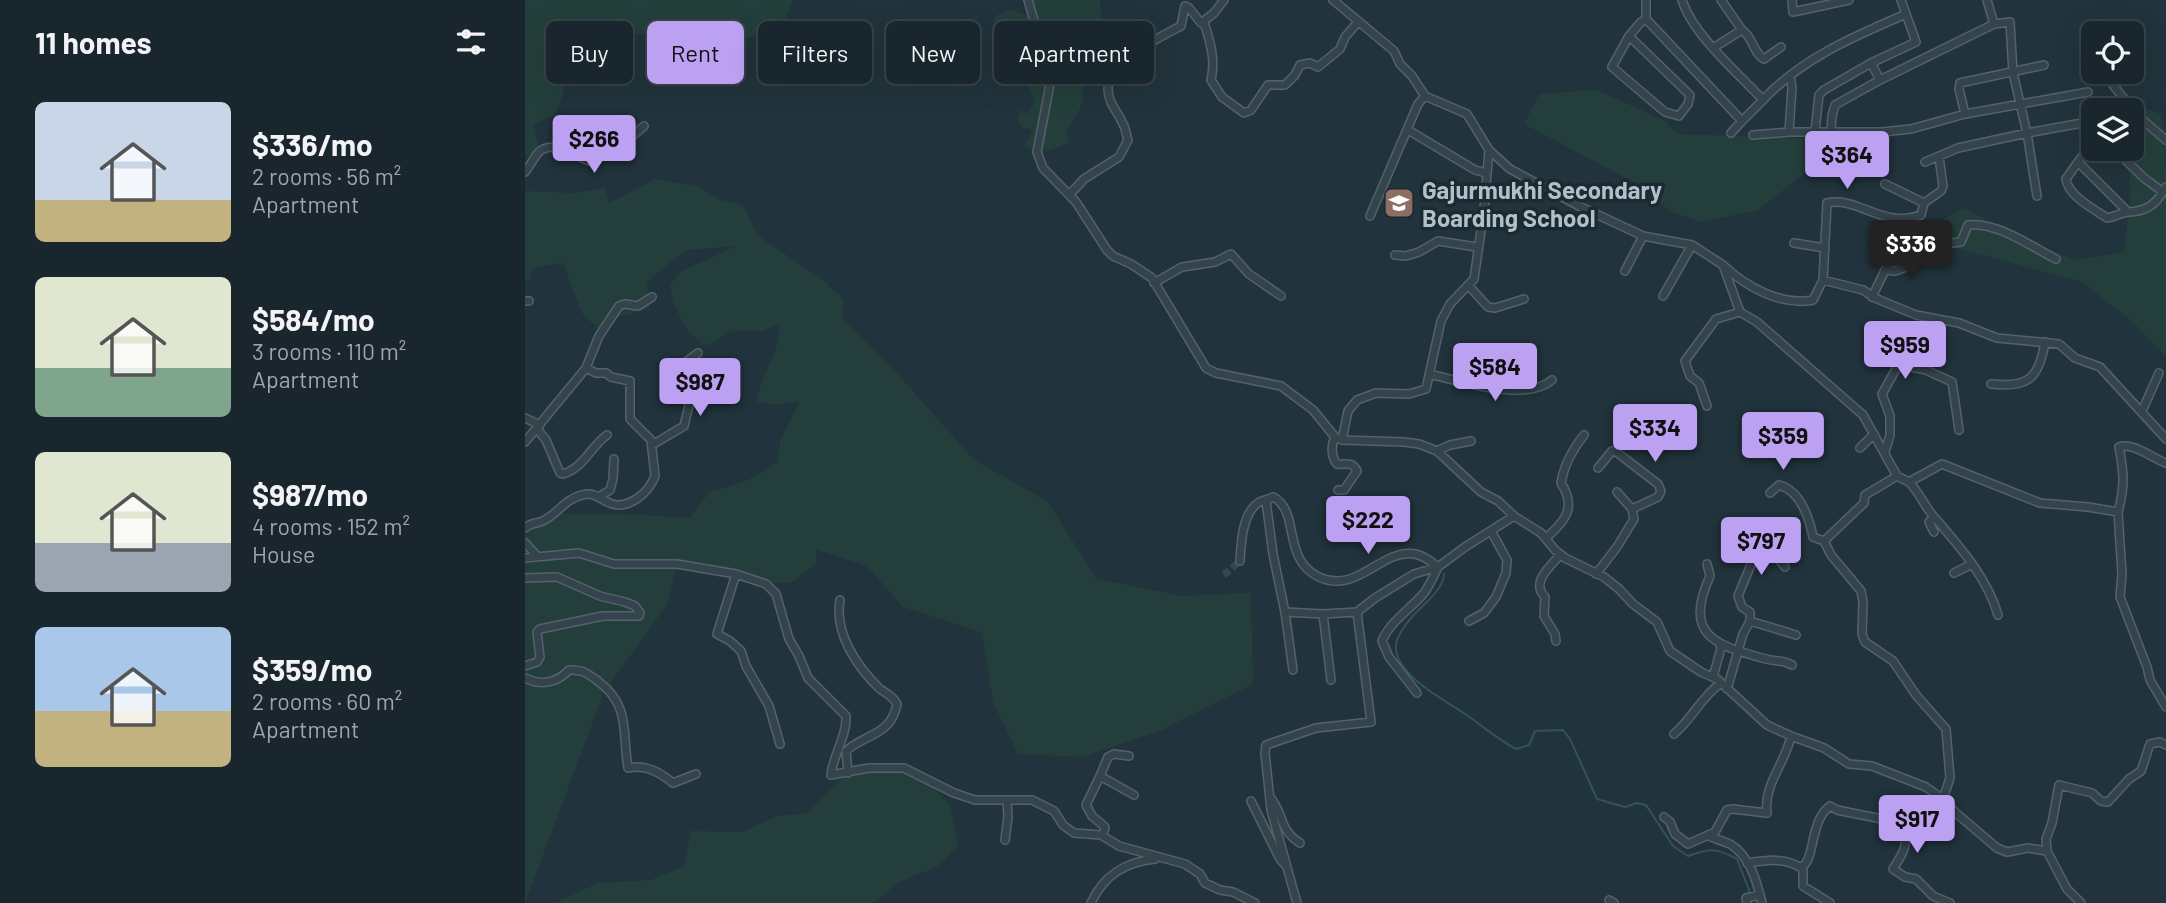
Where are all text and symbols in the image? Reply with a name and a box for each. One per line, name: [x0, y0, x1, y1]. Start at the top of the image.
chip: Buy: [546, 21, 633, 84]
chip: Rent: [647, 21, 744, 84]
chip: Filters: [758, 21, 872, 84]
chip: New: [886, 21, 980, 84]
chip: Apartment: [994, 21, 1154, 84]
map controls: [2081, 21, 2144, 161]
button: locate: [2081, 21, 2144, 84]
icon: filters: [452, 23, 490, 61]
text: 11 homes: [35, 24, 152, 60]
button: layers: [2081, 98, 2144, 161]
pin: $266: [553, 116, 635, 175]
text: $266: [569, 124, 619, 152]
text: $336/mo: [252, 126, 373, 162]
icon: home: [91, 130, 175, 214]
pin: $364: [1806, 132, 1888, 191]
text: $364: [1821, 140, 1873, 168]
text: 2 rooms · 56 m²: [252, 162, 401, 190]
place label: Gajurmukhi Secondary Boarding School: [1422, 175, 1662, 232]
school or university icon: Gajurmukhi Secondary Boarding School: [1382, 186, 1416, 220]
text: Apartment: [252, 190, 359, 218]
pin: $336: [1870, 220, 1952, 280]
text: $336: [1886, 229, 1936, 257]
text: $584/mo: [252, 301, 375, 337]
icon: home: [91, 305, 175, 389]
pin: $959: [1864, 322, 1946, 381]
text: $959: [1880, 330, 1930, 358]
text: 3 rooms · 110 m²: [252, 337, 406, 365]
pin: $584: [1454, 344, 1536, 403]
text: $584: [1469, 352, 1521, 380]
pin: $987: [659, 358, 741, 418]
text: Apartment: [252, 365, 359, 393]
text: $987: [675, 367, 725, 395]
pin: $334: [1614, 405, 1696, 464]
pin: $359: [1742, 412, 1824, 472]
text: $334: [1629, 413, 1681, 441]
text: $359: [1758, 421, 1808, 449]
text: $987/mo: [252, 476, 368, 512]
icon: home: [91, 480, 175, 564]
pin: $222: [1327, 496, 1409, 556]
text: $222: [1342, 505, 1394, 533]
text: 4 rooms · 152 m²: [252, 512, 410, 540]
pin: $797: [1720, 518, 1802, 577]
text: $797: [1737, 526, 1785, 554]
text: House: [252, 540, 315, 568]
text: $359/mo: [252, 651, 372, 687]
icon: home: [91, 655, 175, 739]
text: 2 rooms · 60 m²: [252, 687, 402, 715]
text: Apartment: [252, 715, 359, 743]
pin: $917: [1876, 796, 1958, 855]
text: $917: [1895, 804, 1939, 832]

